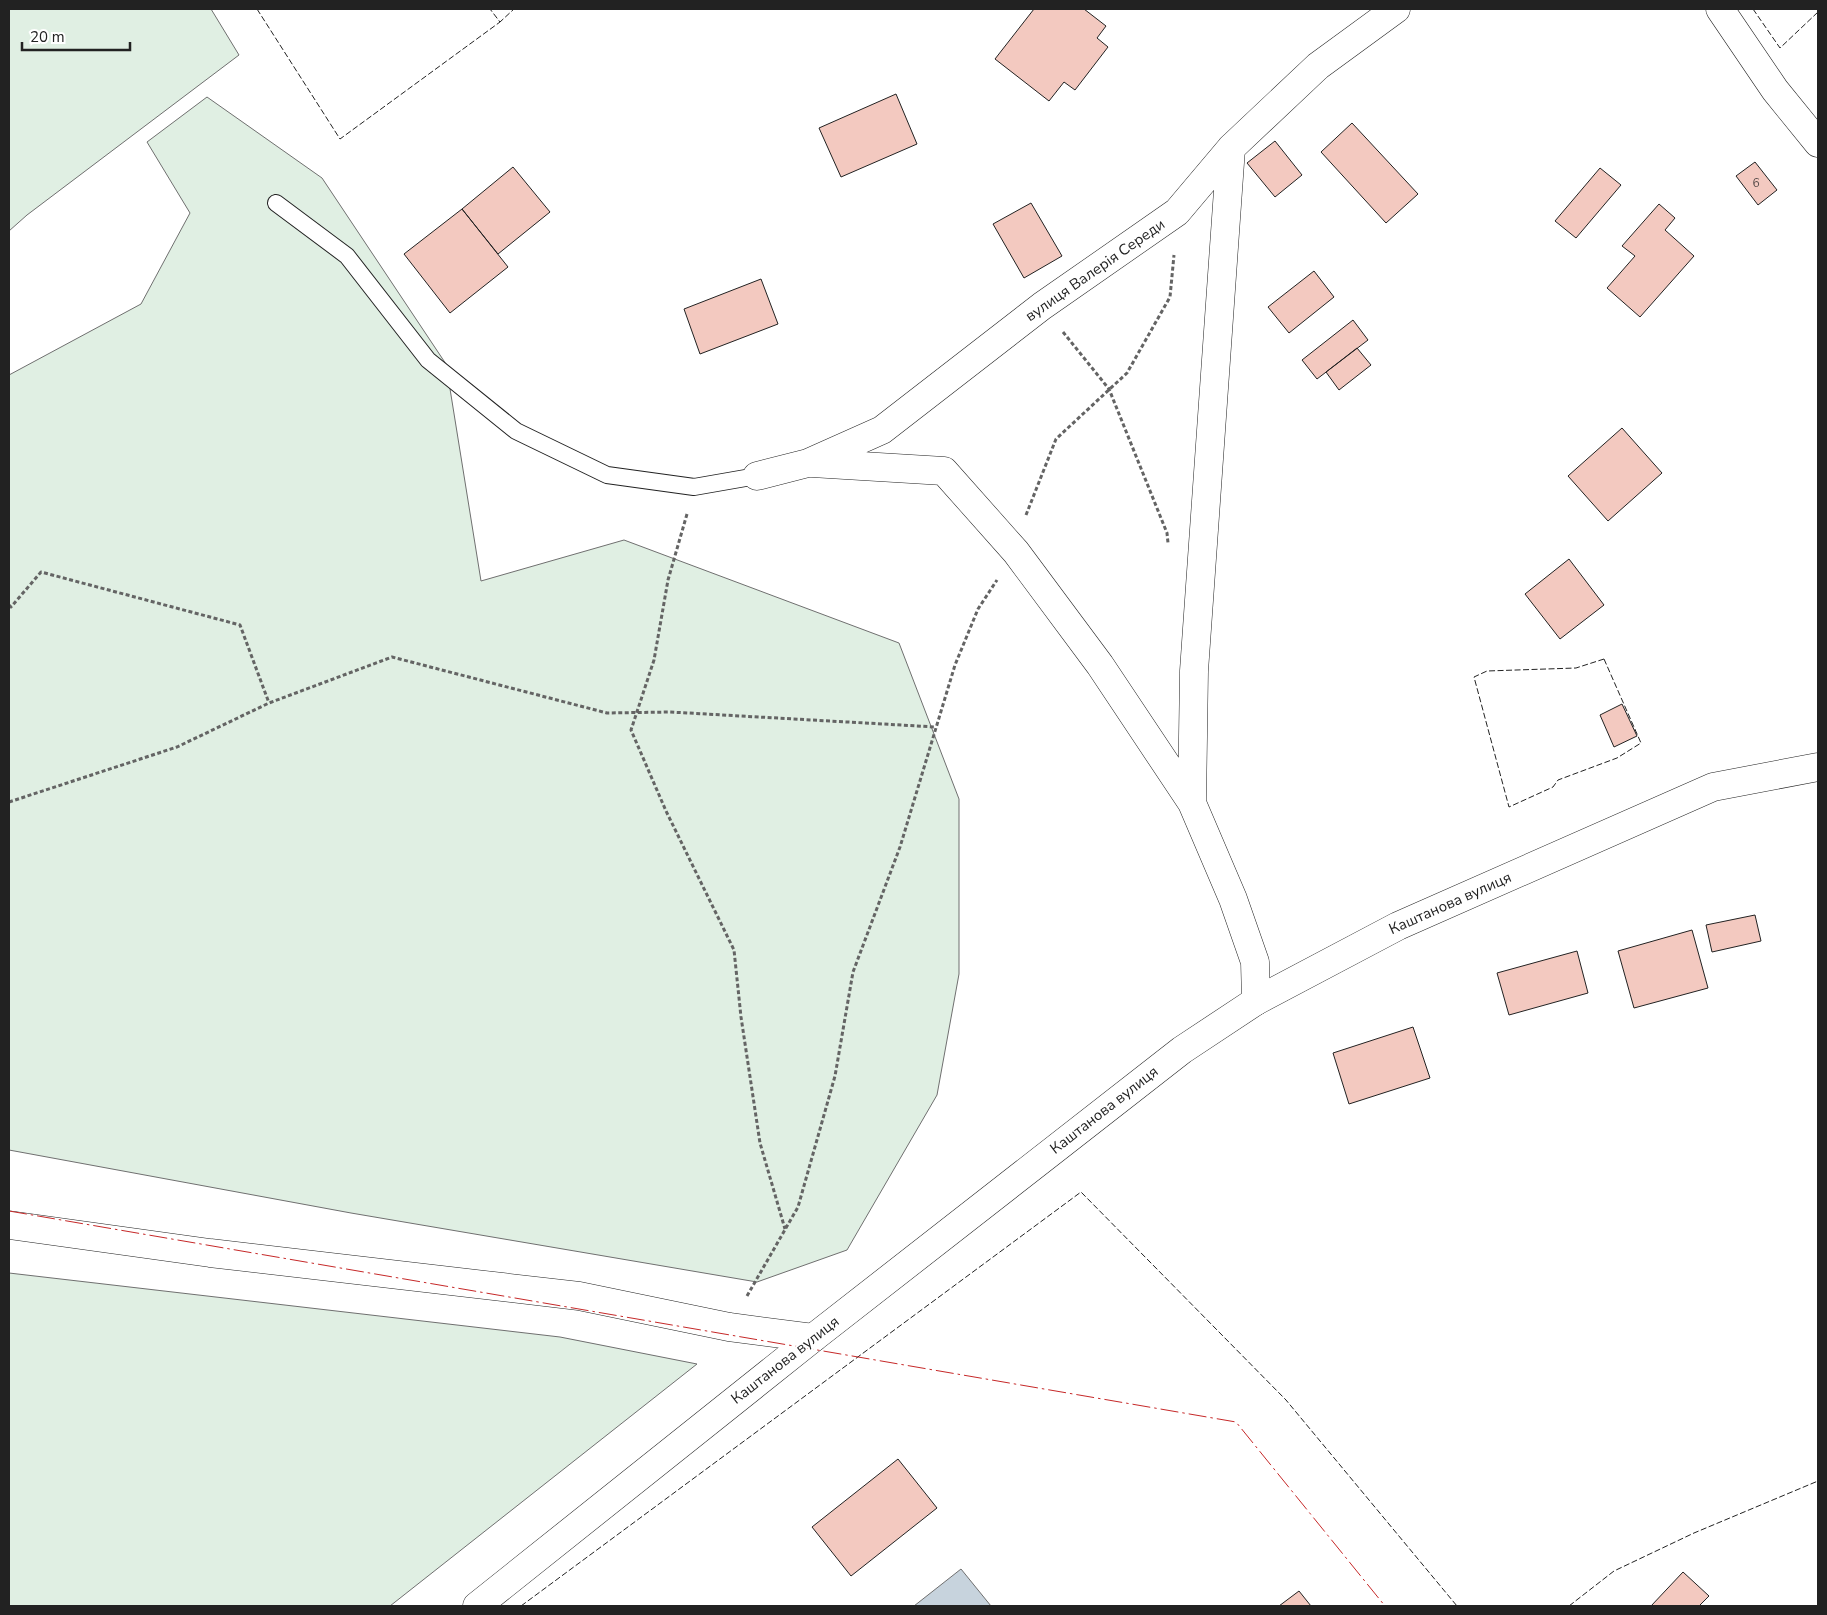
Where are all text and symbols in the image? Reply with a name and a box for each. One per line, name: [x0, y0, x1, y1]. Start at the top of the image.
scale bar: [22, 20, 130, 52]
text: 20 m: [30, 27, 65, 47]
house number: 6: [1752, 175, 1760, 191]
street label: вулиця Валерія Середи: [1021, 214, 1169, 326]
street label: Каштанова вулиця: [1386, 867, 1514, 939]
street label: Каштанова вулиця: [1046, 1062, 1162, 1158]
street label: Каштанова вулиця: [727, 1312, 843, 1408]

